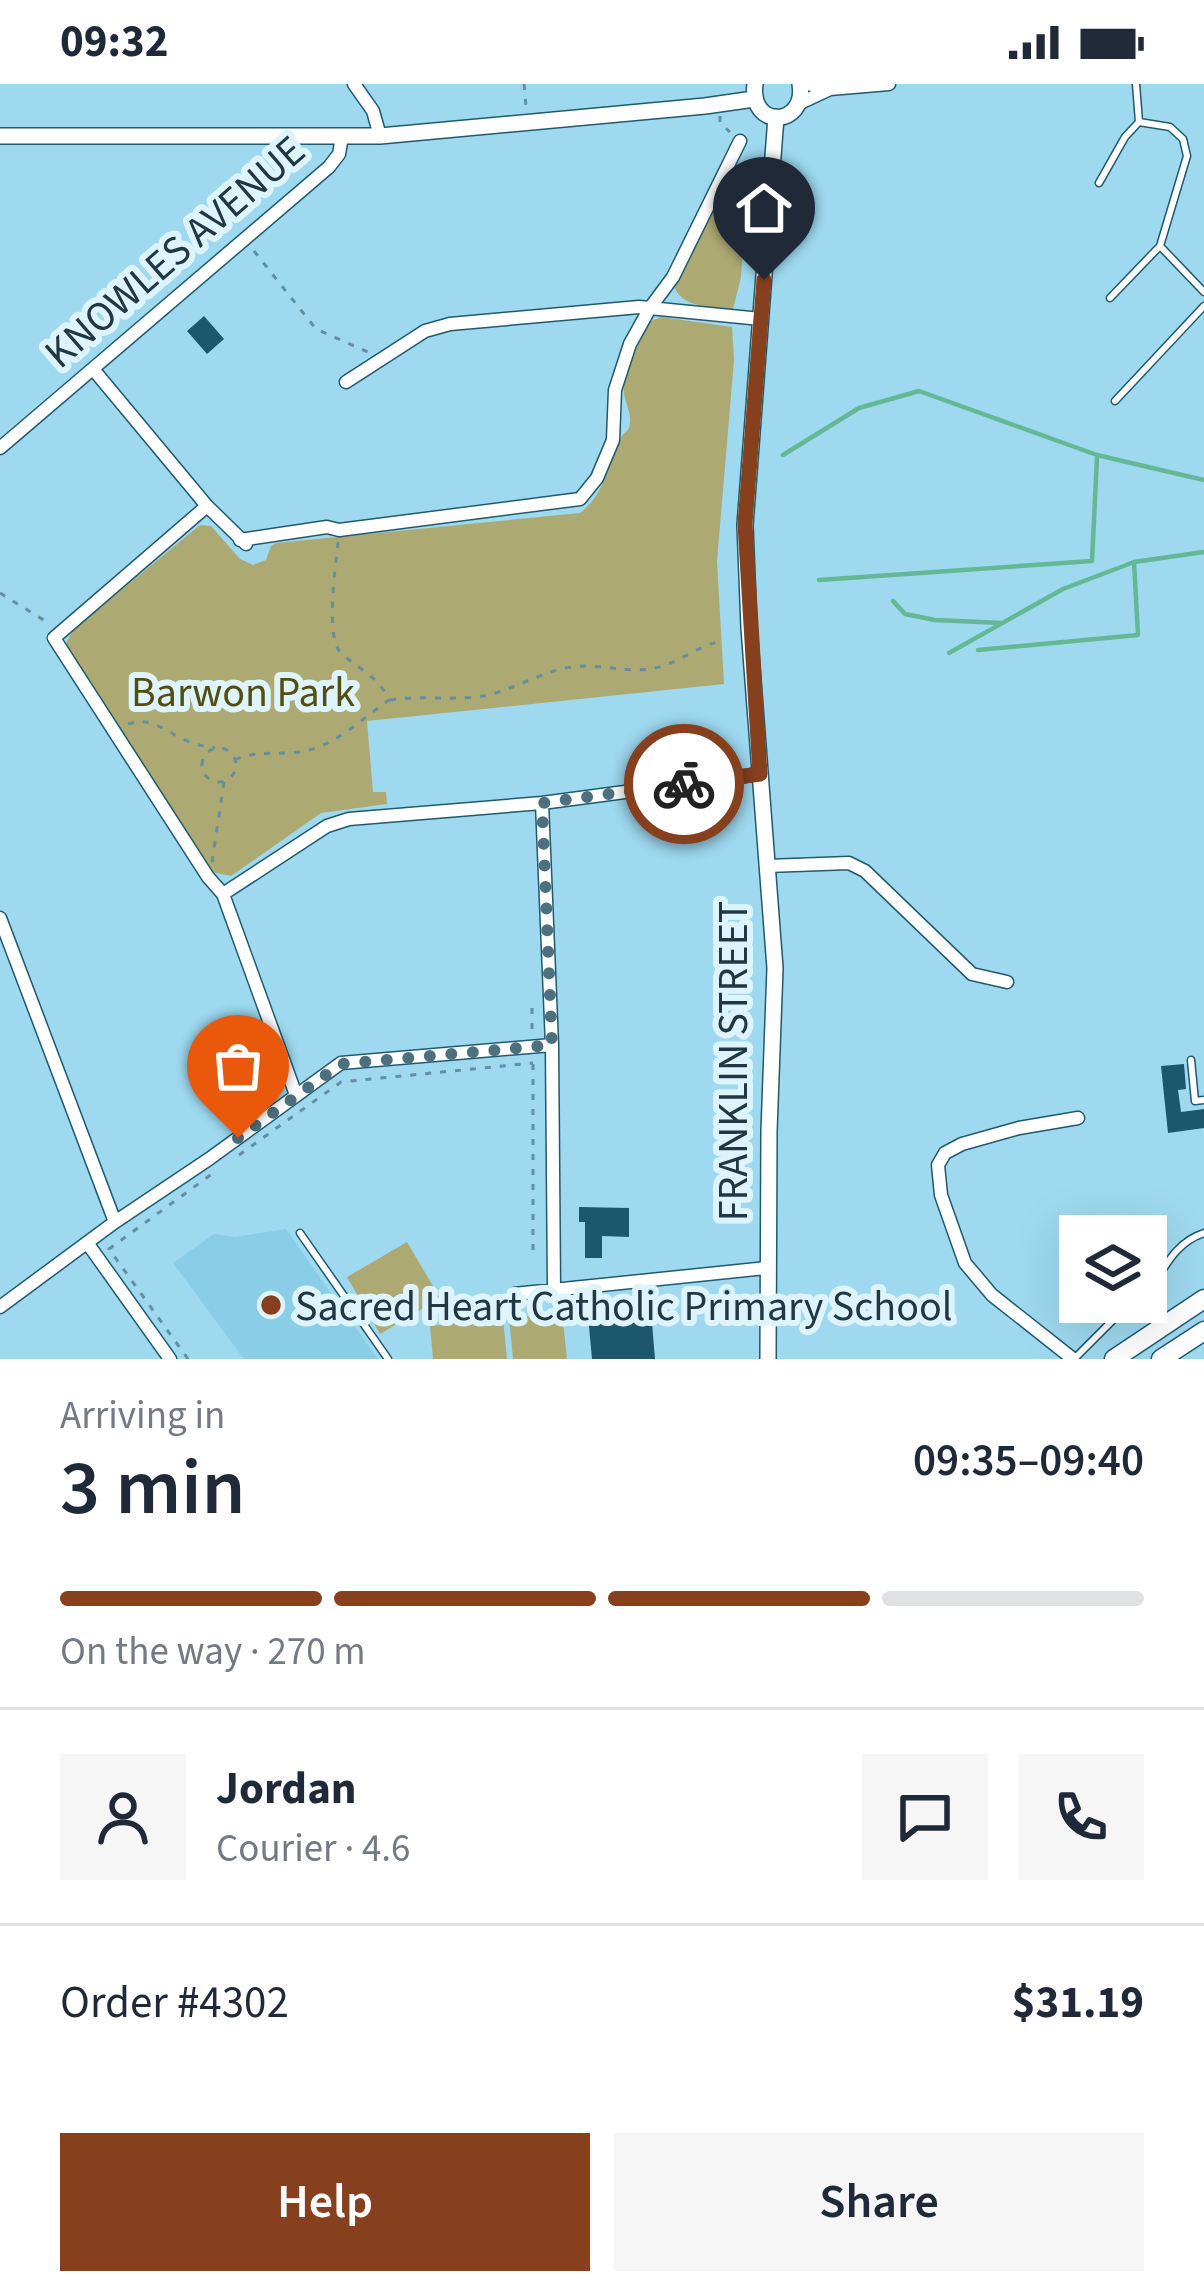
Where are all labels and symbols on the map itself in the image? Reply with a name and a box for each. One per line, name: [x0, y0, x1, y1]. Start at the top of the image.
street label: KNOWLES AVENUE: [32, 122, 319, 383]
pin: [713, 157, 815, 280]
park label: Barwon Park: [131, 663, 355, 723]
courier: [624, 724, 744, 844]
street label: FRANKLIN STREET: [704, 901, 764, 1221]
pin: [187, 1015, 289, 1138]
place label: Sacred Heart Catholic Primary School: [295, 1277, 952, 1337]
marker: Sacred Heart Catholic Primary School: [258, 1292, 284, 1318]

